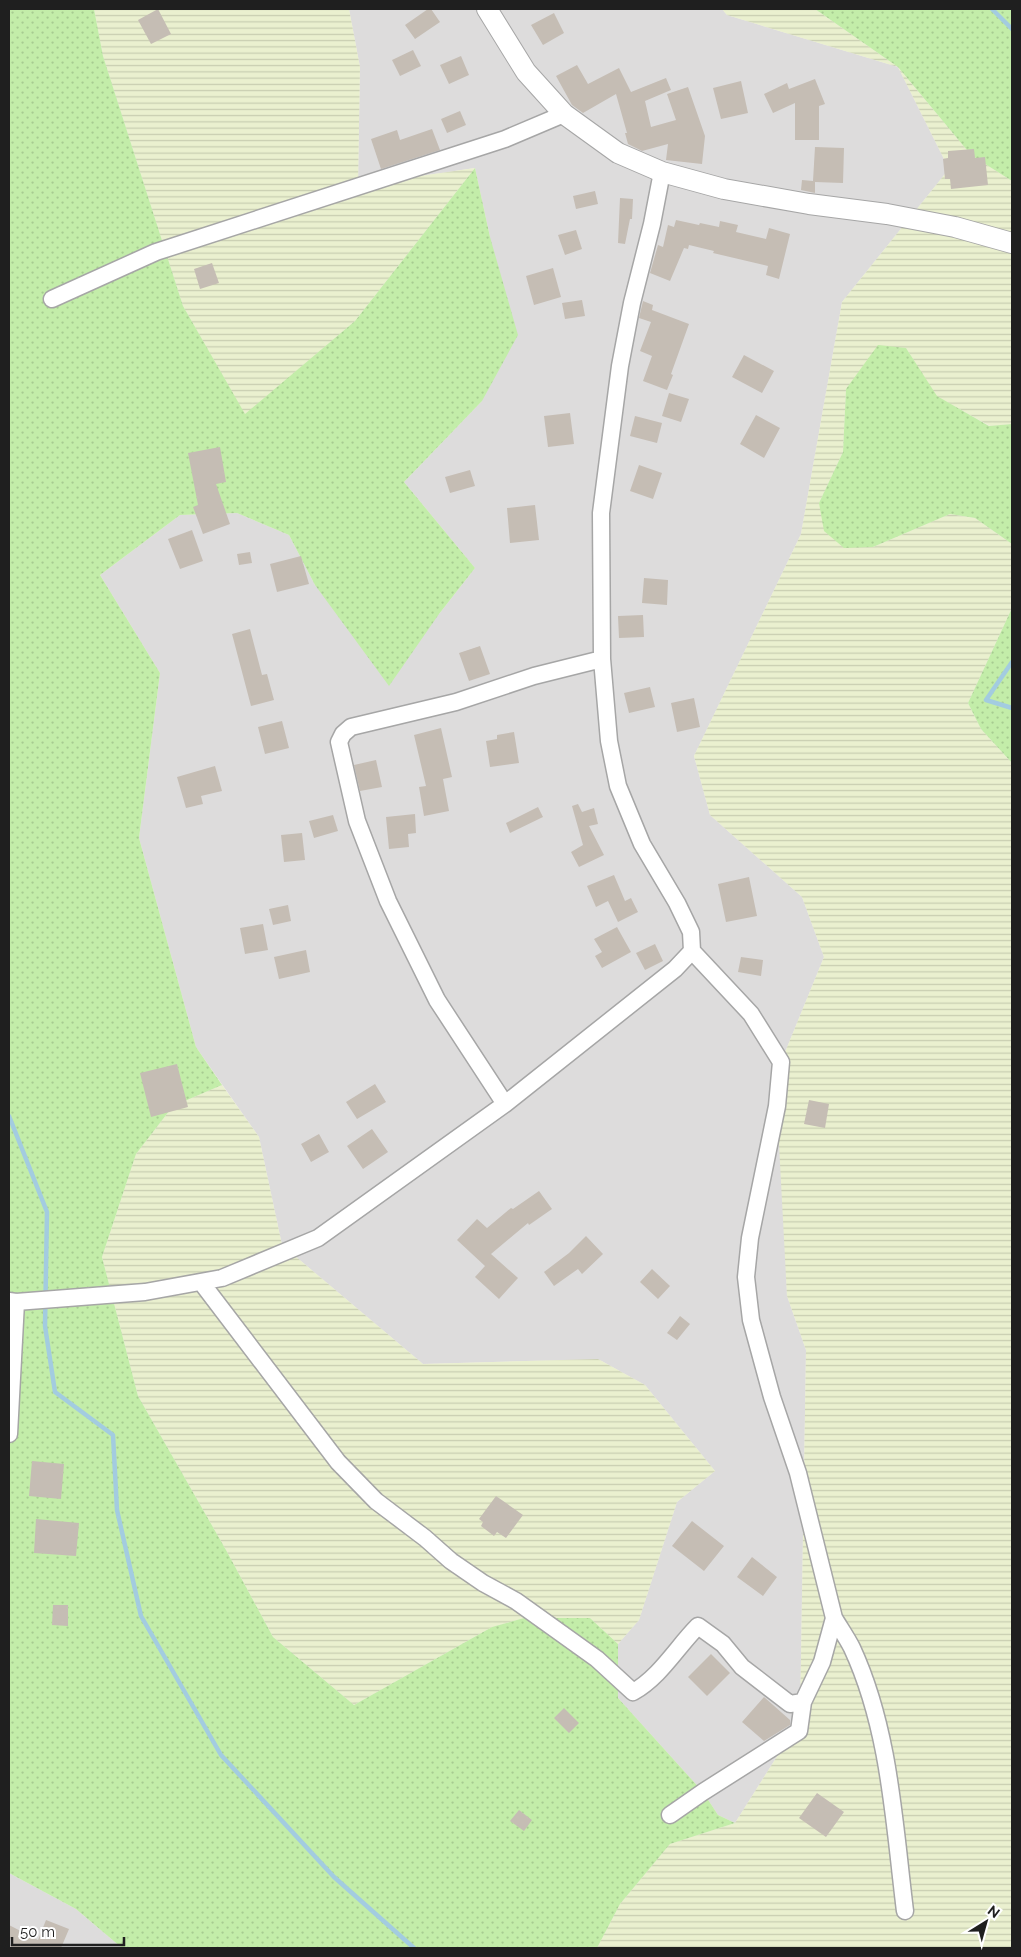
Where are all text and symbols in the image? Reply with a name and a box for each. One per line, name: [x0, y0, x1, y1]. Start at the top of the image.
north arrow: [961, 1897, 1011, 1947]
text: N: [985, 1902, 1003, 1921]
scale bar: [12, 1914, 125, 1946]
text: 50 m: [20, 1923, 55, 1941]

